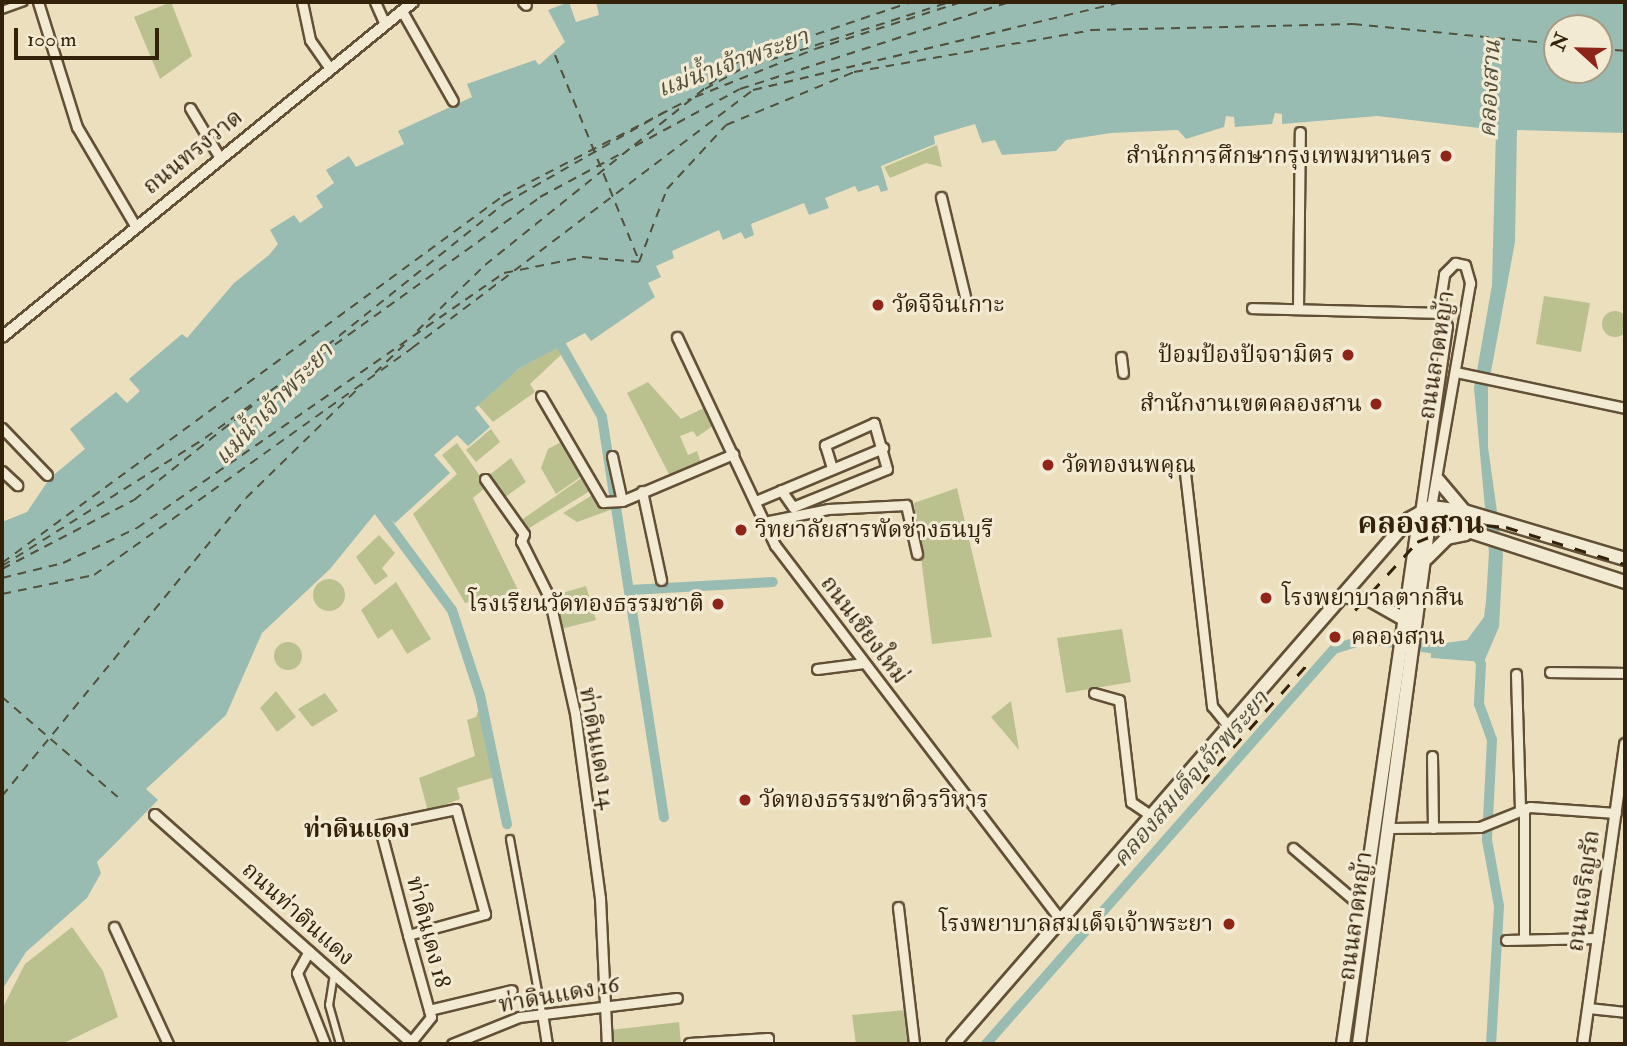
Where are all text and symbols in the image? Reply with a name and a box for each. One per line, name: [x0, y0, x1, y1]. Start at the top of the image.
scale bar: [18, 14, 163, 58]
north arrow: [1543, 14, 1613, 84]
water label: แม่น้ำเจ้าพระยา: [654, 22, 812, 104]
text: 100 m: [27, 26, 77, 53]
text: N: [1546, 30, 1575, 54]
water label: คลองสาน: [1473, 39, 1507, 139]
street label: ถนนทรงวาด: [138, 103, 248, 201]
place label: สำนักการศึกษากรุงเทพมหานคร: [1126, 142, 1432, 170]
marker: สำนักการศึกษากรุงเทพมหานคร: [1438, 148, 1454, 164]
street label: ถนนลาดหญ้า: [1413, 289, 1461, 421]
place label: วัดจีจินเกาะ: [892, 291, 1004, 319]
marker: วัดจีจินเกาะ: [870, 297, 886, 313]
water label: แม่น้ำเจ้าพระยา: [209, 337, 339, 471]
place label: ป้อมป้องปัจจามิตร: [1158, 341, 1334, 369]
marker: ป้อมป้องปัจจามิตร: [1340, 347, 1356, 363]
place label: สำนักงานเขตคลองสาน: [1140, 390, 1362, 418]
marker: สำนักงานเขตคลองสาน: [1368, 396, 1384, 412]
place label: วัดทองนพคุณ: [1062, 451, 1196, 479]
marker: วัดทองนพคุณ: [1040, 457, 1056, 473]
district label: คลองสาน: [1358, 506, 1484, 542]
place label: วิทยาลัยสารพัดช่างธนบุรี: [755, 516, 993, 544]
marker: วิทยาลัยสารพัดช่างธนบุรี: [733, 522, 749, 538]
street label: ถนนเชียงใหม่: [814, 570, 914, 690]
place label: โรงพยาบาลตากสิน: [1282, 584, 1464, 612]
marker: โรงพยาบาลตากสิน: [1256, 588, 1276, 608]
place label: โรงเรียนวัดทองธรรมชาติ: [468, 590, 704, 618]
marker: โรงเรียนวัดทองธรรมชาติ: [710, 596, 726, 612]
place label: คลองสาน: [1351, 623, 1445, 651]
marker: คลองสาน: [1325, 627, 1345, 647]
street label: ท่าดินแดง 14: [573, 685, 621, 811]
water label: คลองสมเด็จเจ้าพระยา: [1107, 685, 1275, 873]
place label: วัดทองธรรมชาติวรวิหาร: [759, 786, 988, 814]
marker: วัดทองธรรมชาติวรวิหาร: [737, 792, 753, 808]
district label: ท่าดินแดง: [304, 816, 410, 844]
street label: ถนนเจริญรัถ: [1562, 828, 1606, 954]
street label: ถนนลาดหญ้า: [1333, 850, 1379, 982]
street label: ถนนท่าดินแดง: [236, 856, 360, 972]
street label: ท่าดินเดง 18: [400, 873, 456, 991]
place label: โรงพยาบาลสมเด็จเจ้าพระยา: [939, 910, 1213, 938]
marker: โรงพยาบาลสมเด็จเจ้าพระยา: [1219, 914, 1239, 934]
street label: ท่าดินแดง 16: [497, 971, 621, 1019]

